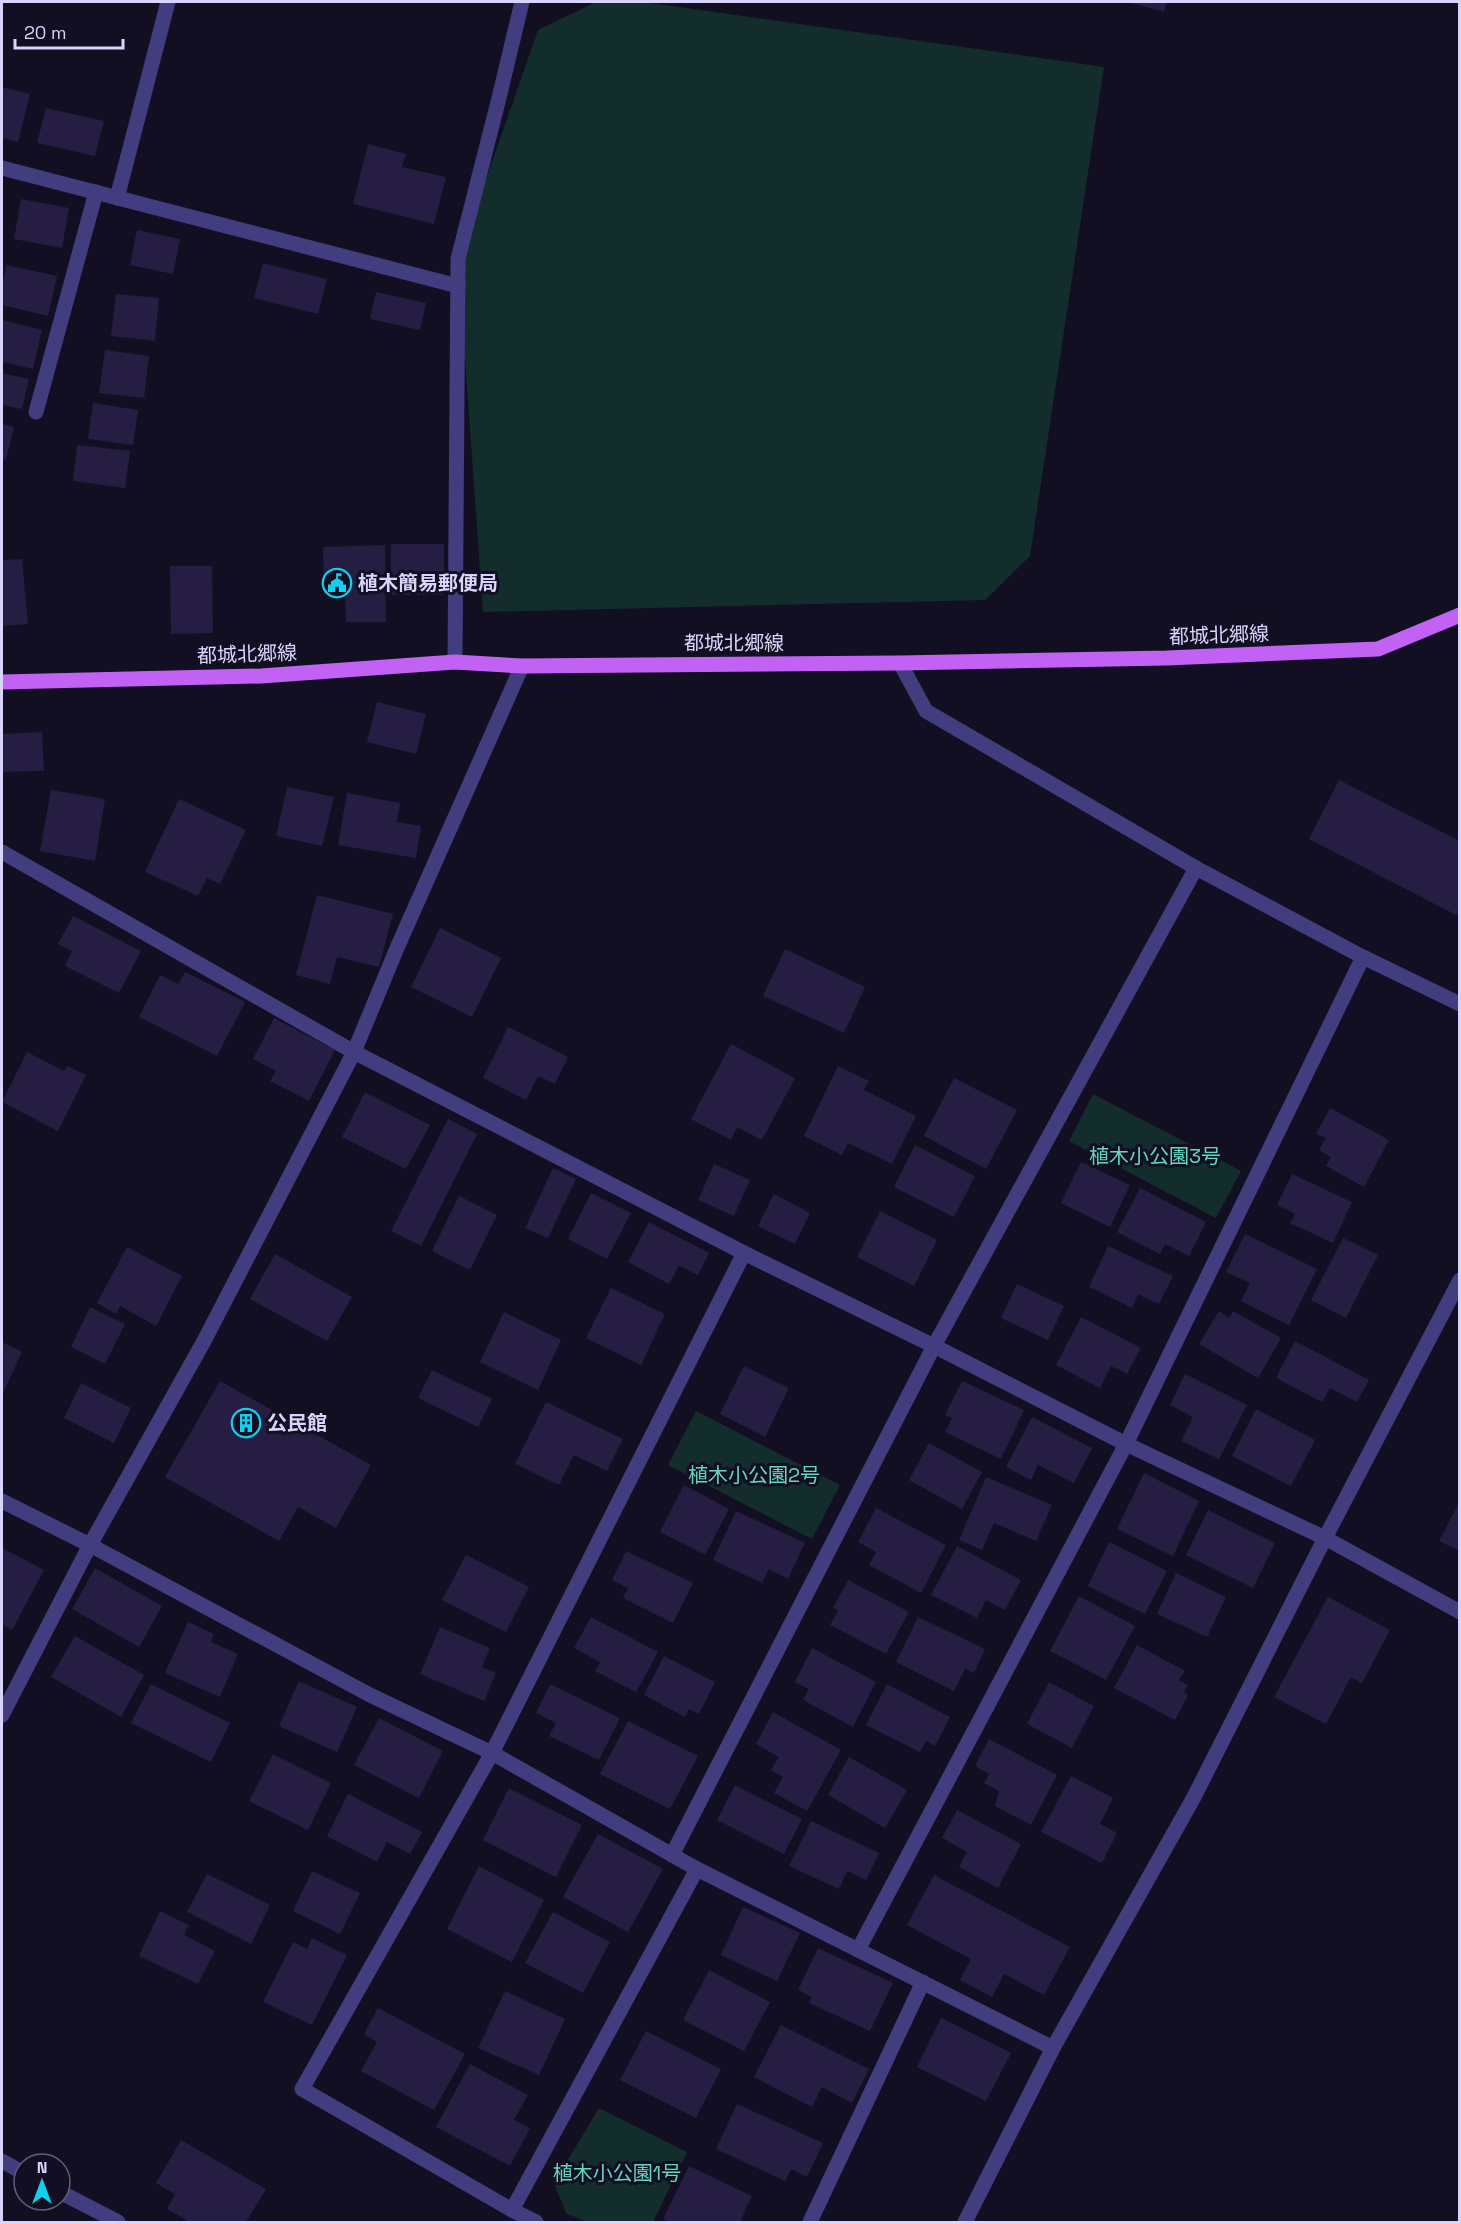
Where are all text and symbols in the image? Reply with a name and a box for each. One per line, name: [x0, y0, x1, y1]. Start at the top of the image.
scale bar: [15, 12, 123, 50]
text: 20 m: [24, 21, 67, 44]
public building icon: 植木簡易郵便局: [321, 567, 353, 599]
place label: 植木簡易郵便局: [358, 570, 498, 596]
street label: 都城北郷線: [1169, 620, 1269, 650]
street label: 都城北郷線: [684, 630, 784, 656]
street label: 都城北郷線: [197, 639, 297, 669]
park label: 植木小公園3号: [1089, 1143, 1221, 1169]
building icon: 公民館: [230, 1407, 262, 1439]
place label: 公民館: [267, 1410, 327, 1436]
park label: 植木小公園2号: [688, 1462, 820, 1488]
north arrow: [12, 2152, 72, 2212]
text: N: [37, 2157, 47, 2178]
park label: 植木小公園1号: [553, 2160, 681, 2186]

